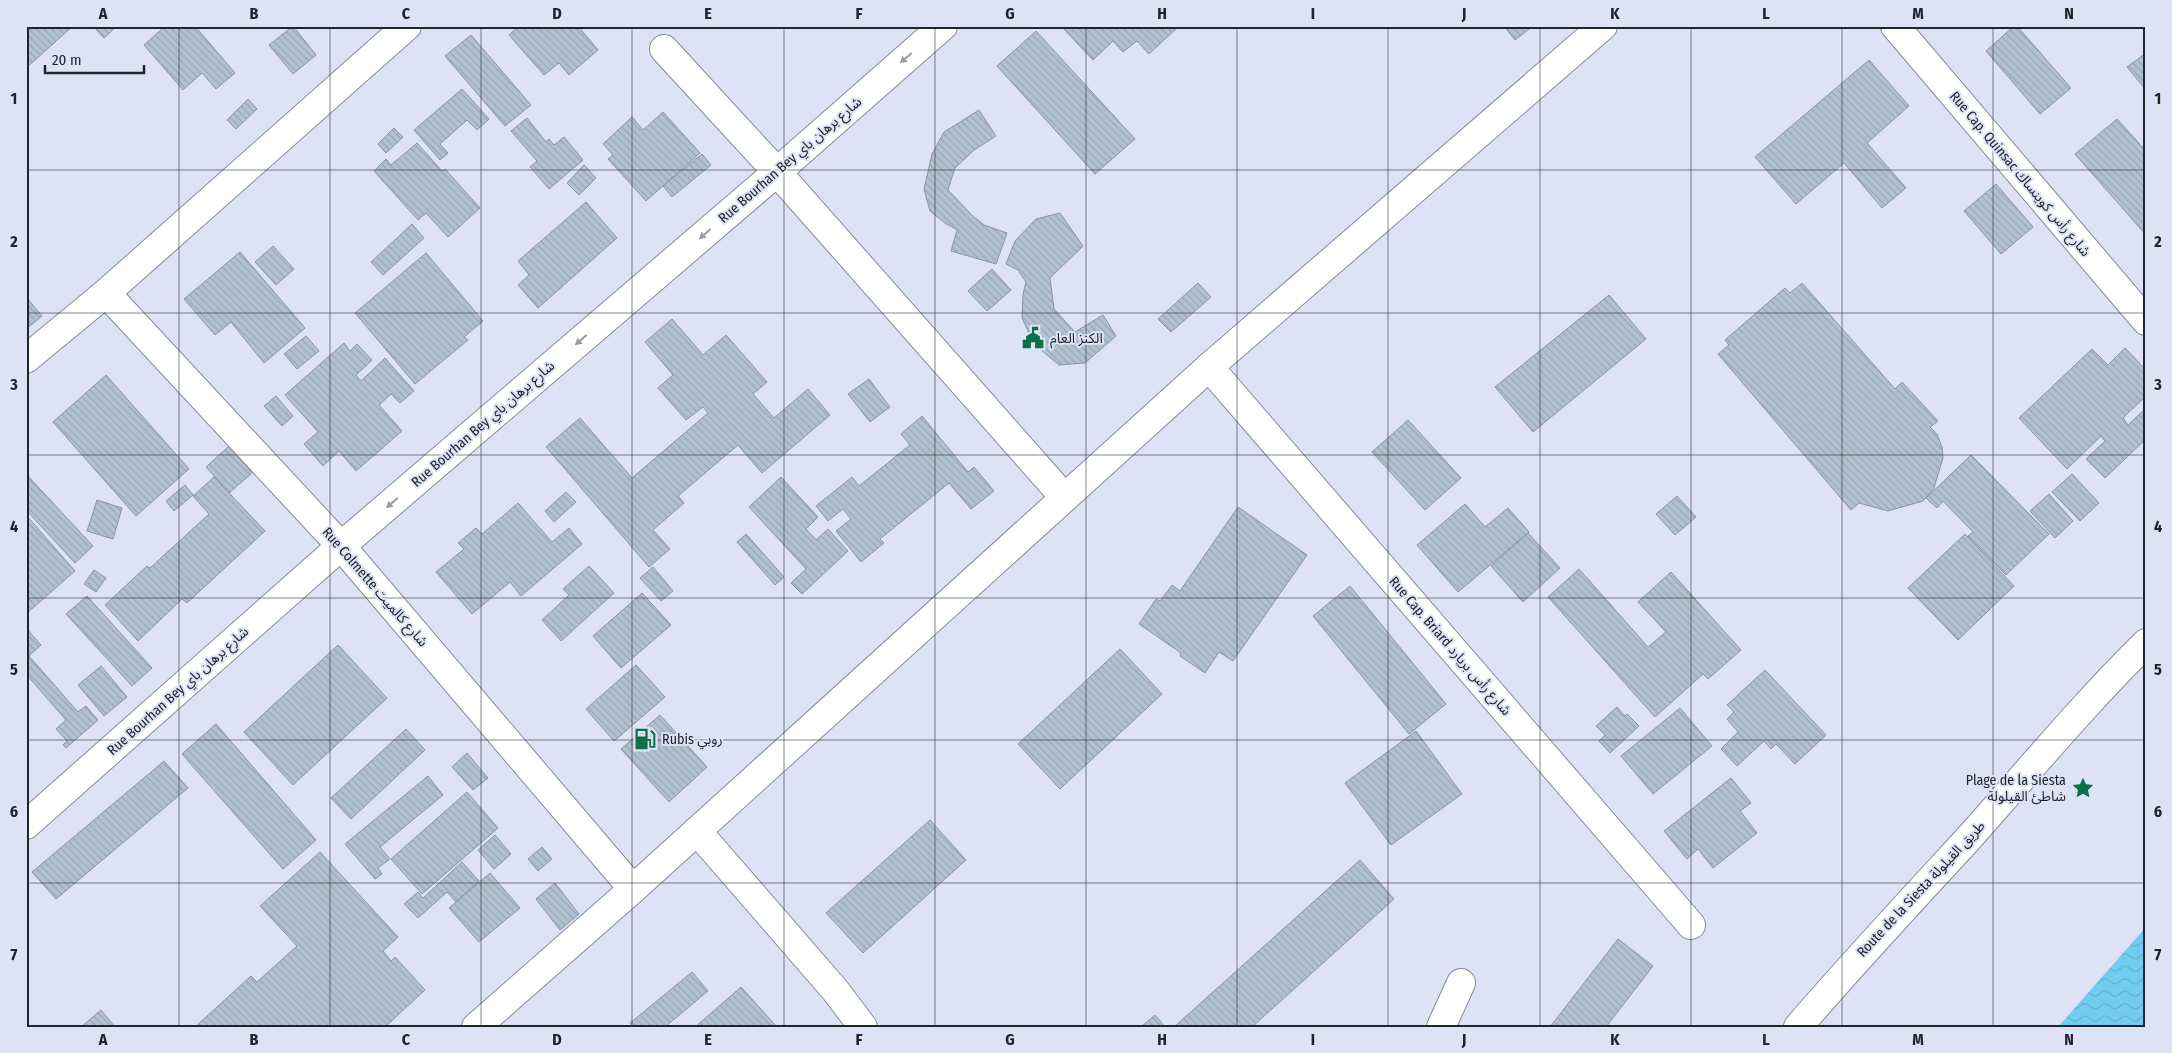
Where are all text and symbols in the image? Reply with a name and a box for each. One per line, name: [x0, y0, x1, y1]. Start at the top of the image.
text: A: [98, 4, 108, 23]
text: B: [250, 4, 259, 23]
text: C: [402, 4, 411, 23]
text: D: [552, 4, 562, 23]
text: E: [704, 4, 712, 23]
text: F: [855, 4, 863, 23]
text: G: [1005, 4, 1015, 23]
text: H: [1157, 4, 1167, 23]
text: I: [1311, 4, 1315, 23]
text: J: [1461, 4, 1466, 23]
text: K: [1610, 4, 1620, 23]
text: L: [1762, 4, 1770, 23]
text: M: [1912, 4, 1924, 23]
text: N: [2064, 4, 2074, 23]
scale bar: [45, 42, 144, 74]
text: 20 m: [52, 51, 82, 69]
one-way arrow: [900, 53, 913, 64]
street label: Rue Cap. Quinsac شارع رأس كوينساك: [1944, 88, 2095, 261]
text: 1: [11, 89, 17, 108]
text: 1: [2155, 89, 2161, 108]
street label: Rue Bourhan Bey شارع برهان باي: [715, 93, 867, 229]
one-way arrow: [698, 229, 711, 240]
text: 2: [9, 232, 18, 251]
text: 2: [2153, 232, 2162, 251]
public building icon: الكنز العام: [1020, 325, 1046, 351]
place label: الكنز العام: [1050, 330, 1103, 349]
one-way arrow: [576, 334, 588, 346]
street label: Rue Bourhan Bey شارع برهان باي: [408, 357, 560, 493]
text: 3: [9, 375, 18, 394]
text: 3: [2153, 375, 2162, 394]
one-way arrow: [386, 497, 398, 509]
text: 4: [10, 517, 18, 536]
text: 4: [2154, 517, 2162, 536]
street label: Rue Colmette شارع كالميت: [317, 524, 431, 651]
street label: Rue Cap. Briard شارع رأس بريارد: [1384, 573, 1515, 720]
street label: Rue Bourhan Bey شارع برهان باي: [104, 623, 254, 761]
text: 5: [10, 660, 18, 679]
text: 5: [2154, 660, 2162, 679]
fuel station icon: Rubis روبي: [632, 726, 658, 752]
place label: Rubis روبي: [662, 731, 723, 750]
place label: Plage de la Siesta شاطئ القيلولة: [1966, 772, 2066, 805]
place icon: Plage de la Siesta شاطئ القيلولة: [2070, 775, 2096, 801]
text: 6: [10, 802, 18, 821]
text: 6: [2154, 802, 2162, 821]
street label: Route de la Siesta طريق القيلولة: [1853, 817, 1989, 961]
text: 7: [11, 945, 18, 964]
text: 7: [2155, 945, 2162, 964]
text: A: [98, 1030, 108, 1049]
text: B: [250, 1030, 259, 1049]
text: C: [402, 1030, 411, 1049]
text: D: [552, 1030, 562, 1049]
text: E: [704, 1030, 712, 1049]
text: F: [855, 1030, 863, 1049]
text: G: [1005, 1030, 1015, 1049]
text: H: [1157, 1030, 1167, 1049]
text: I: [1311, 1030, 1315, 1049]
text: J: [1461, 1030, 1466, 1049]
text: K: [1610, 1030, 1620, 1049]
text: L: [1762, 1030, 1770, 1049]
text: M: [1912, 1030, 1924, 1049]
text: N: [2064, 1030, 2074, 1049]

